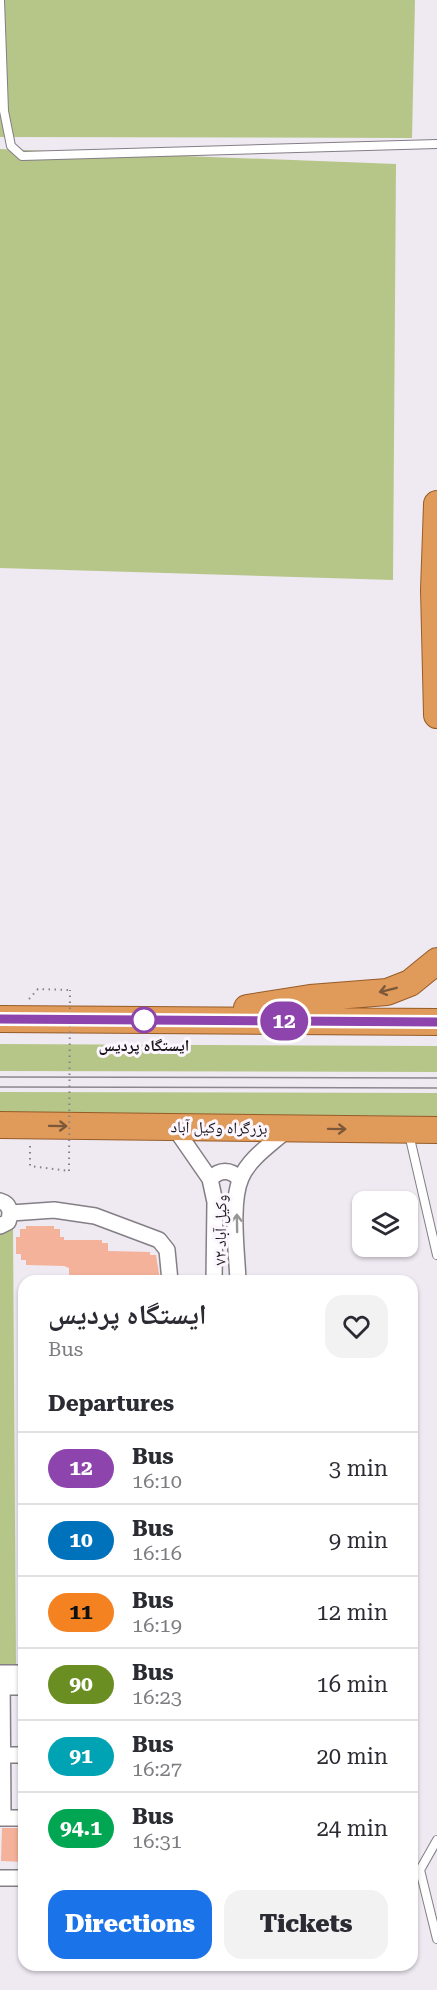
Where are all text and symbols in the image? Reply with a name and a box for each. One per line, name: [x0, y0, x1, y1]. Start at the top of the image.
one-way arrow: [379, 985, 398, 997]
line badge: 12: [257, 1002, 311, 1040]
marker: ایستگاه پردیس: [131, 1007, 157, 1033]
text: 12: [272, 1009, 296, 1033]
place label: ایستگاه پردیس: [99, 1036, 189, 1055]
street label: بزرگراه وکیل آباد: [170, 1117, 268, 1139]
one-way arrow: [48, 1120, 68, 1132]
one-way arrow: [327, 1123, 347, 1135]
map controls: [352, 1191, 418, 1257]
button: layers: [352, 1191, 418, 1257]
street label: ۷۲ وکیل آباد: [210, 1194, 232, 1266]
one-way arrow: [231, 1213, 243, 1233]
button: heart: [325, 1295, 388, 1358]
text: ایستگاه پردیس: [48, 1298, 207, 1331]
text: Bus: [48, 1337, 83, 1361]
text: Departures: [48, 1391, 174, 1416]
text: Bus: [132, 1444, 174, 1469]
text: 12: [69, 1456, 93, 1480]
text: 3 min: [329, 1456, 388, 1481]
text: 16:10: [132, 1469, 182, 1493]
text: Bus: [132, 1516, 174, 1541]
text: 10: [69, 1528, 93, 1552]
text: 9 min: [329, 1528, 388, 1553]
text: 16:16: [132, 1541, 182, 1565]
text: Bus: [132, 1588, 174, 1613]
text: 11: [69, 1600, 93, 1624]
text: 12 min: [317, 1600, 388, 1625]
text: 16:19: [132, 1613, 182, 1637]
text: Bus: [132, 1660, 174, 1685]
text: 90: [69, 1672, 93, 1696]
text: 16 min: [317, 1672, 388, 1697]
text: 16:23: [132, 1685, 182, 1709]
text: Bus: [132, 1732, 174, 1757]
text: 91: [69, 1744, 93, 1768]
text: 20 min: [317, 1744, 388, 1769]
text: 16:27: [132, 1757, 182, 1781]
text: Bus: [132, 1804, 174, 1829]
text: 94.1: [60, 1816, 102, 1840]
text: 24 min: [317, 1816, 388, 1841]
text: 16:31: [132, 1829, 182, 1853]
button: Directions: [48, 1890, 212, 1959]
button: Tickets: [224, 1890, 388, 1959]

